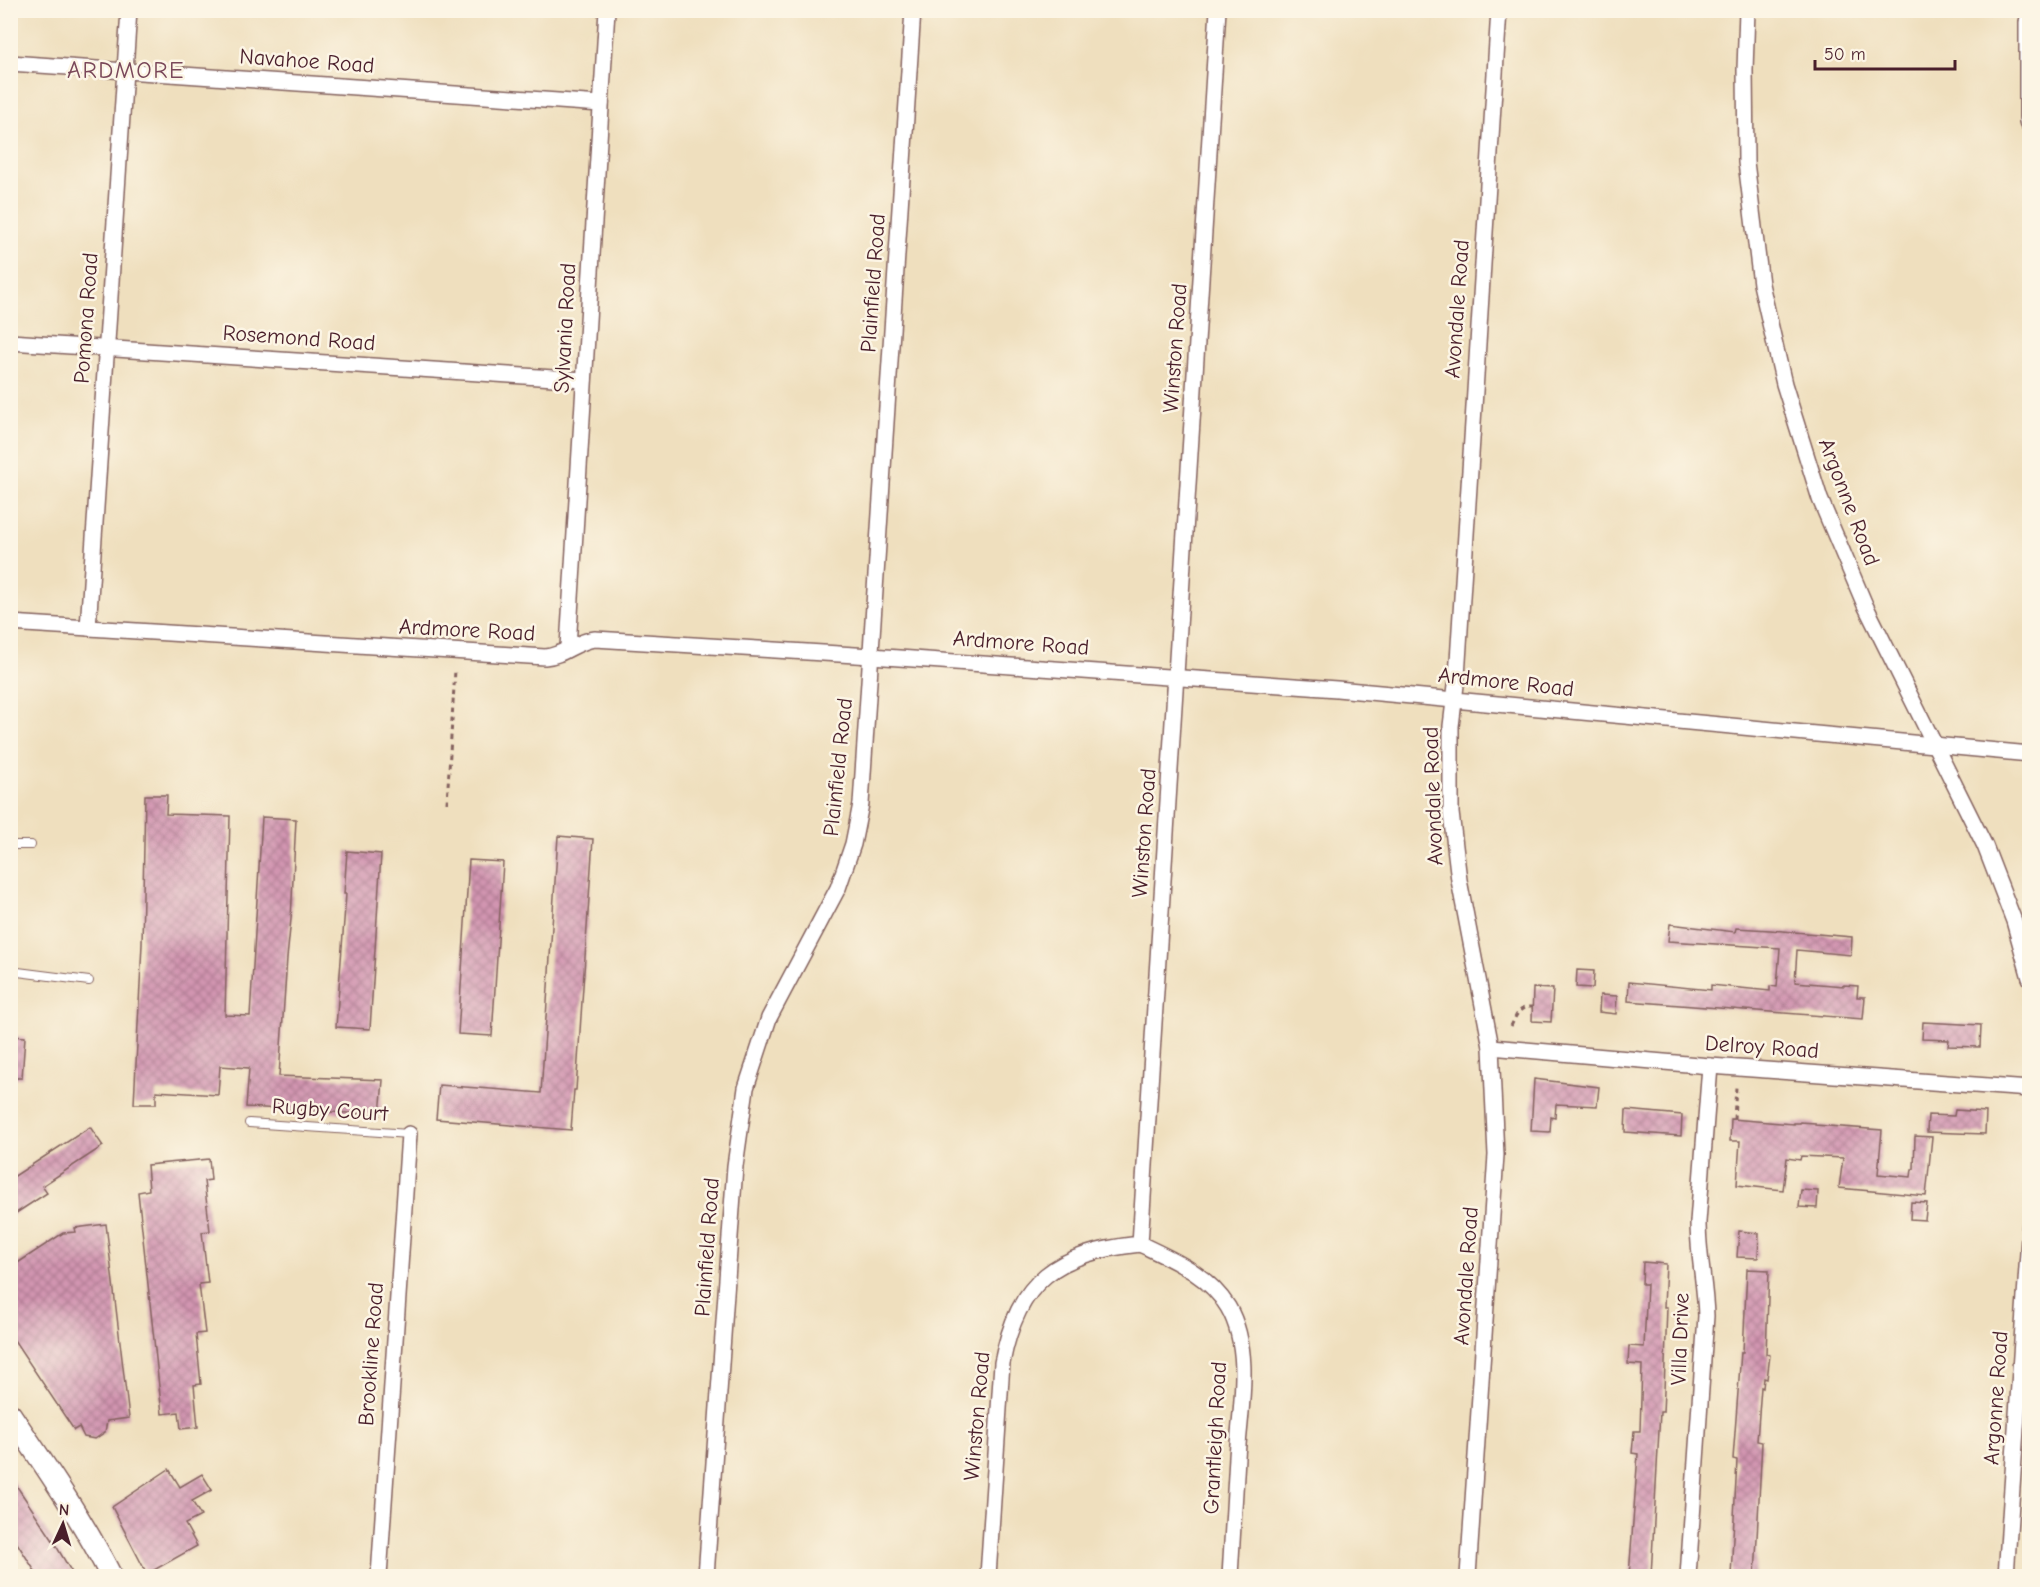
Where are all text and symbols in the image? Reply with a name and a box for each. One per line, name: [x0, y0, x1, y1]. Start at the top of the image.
scale bar: [1815, 33, 1954, 71]
street label: Navahoe Road: [239, 43, 375, 79]
text: 50 m: [1824, 44, 1866, 65]
district label: ARDMORE: [67, 56, 185, 84]
street label: Plainfield Road: [855, 213, 891, 353]
street label: Avondale Road: [1439, 239, 1475, 379]
street label: Pomona Road: [68, 252, 104, 384]
street label: Sylvania Road: [549, 262, 581, 394]
street label: Winston Road: [1158, 282, 1192, 414]
street label: Rosemond Road: [222, 320, 376, 356]
street label: Argonne Road: [1813, 435, 1885, 569]
street label: Ardmore Road: [398, 613, 536, 647]
street label: Ardmore Road: [952, 625, 1090, 661]
street label: Ardmore Road: [1437, 662, 1575, 702]
street label: Plainfield Road: [818, 696, 858, 838]
street label: Avondale Road: [1418, 726, 1448, 866]
street label: Winston Road: [1127, 767, 1161, 899]
street label: Delroy Road: [1704, 1030, 1820, 1064]
street label: Rugby Court: [271, 1093, 390, 1127]
street label: Plainfield Road: [689, 1177, 725, 1317]
street label: Avondale Road: [1448, 1206, 1484, 1346]
street label: Brookline Road: [353, 1281, 389, 1427]
street label: Villa Drive: [1665, 1292, 1695, 1386]
street label: Argonne Road: [1978, 1330, 2014, 1466]
street label: Winston Road: [958, 1350, 996, 1482]
street label: Grantleigh Road: [1198, 1361, 1232, 1515]
north arrow: [33, 1494, 93, 1554]
text: N: [58, 1501, 70, 1519]

